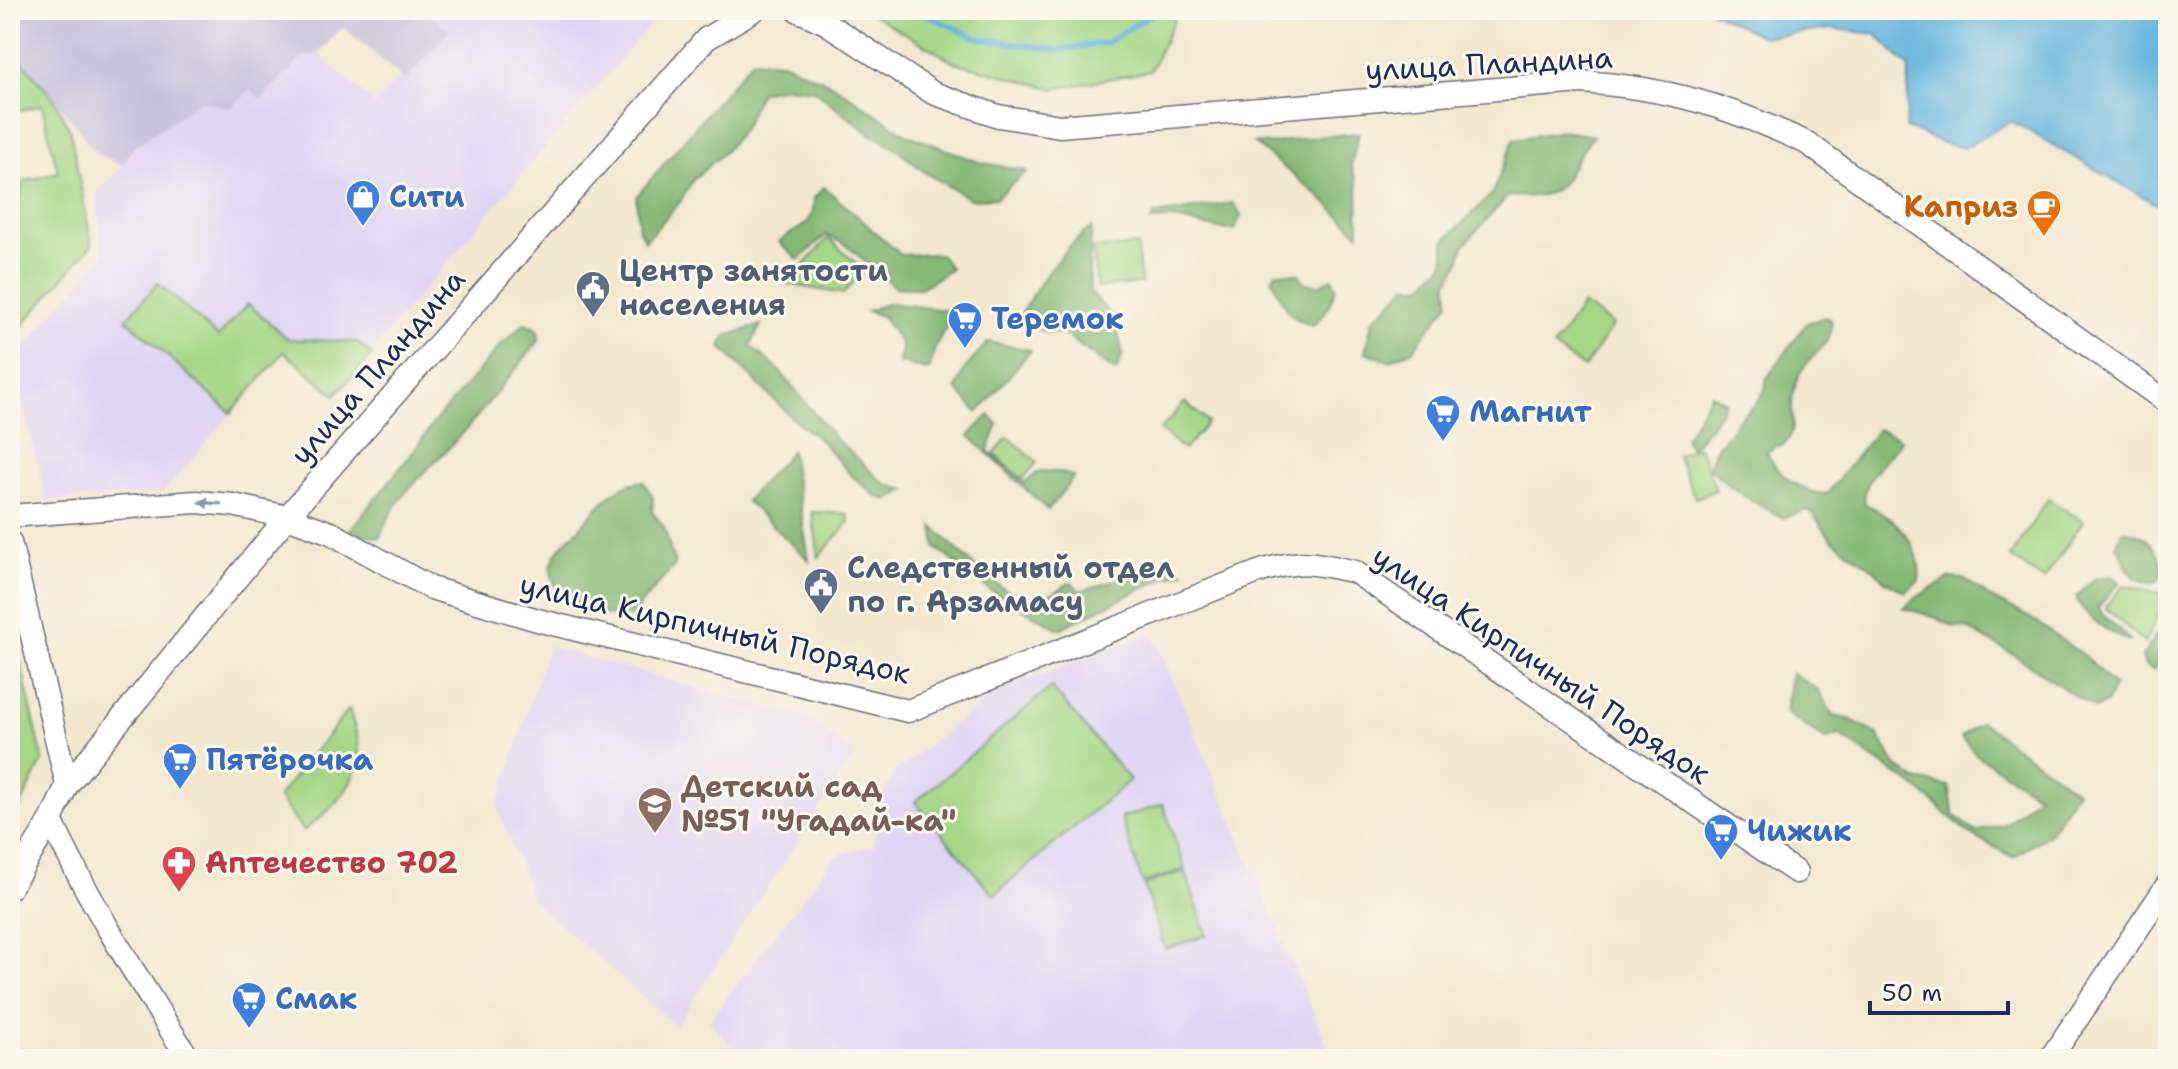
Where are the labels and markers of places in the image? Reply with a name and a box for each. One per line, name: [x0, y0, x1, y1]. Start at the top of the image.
place label: Сити: [389, 176, 465, 217]
shop icon: Сити: [344, 178, 382, 228]
place label: Каприз: [1904, 186, 2018, 227]
cafe icon: Каприз: [2025, 188, 2063, 238]
place label: Центр занятости населения: [619, 250, 888, 325]
public building icon: Центр занятости населения: [574, 269, 612, 319]
place label: Теремок: [991, 298, 1124, 339]
supermarket icon: Теремок: [946, 300, 984, 350]
place label: Магнит: [1469, 391, 1592, 432]
supermarket icon: Магнит: [1424, 393, 1462, 443]
place label: Следственный отдел по г. Арзамасу: [847, 547, 1174, 622]
public building icon: Следственный отдел по г. Арзамасу: [802, 566, 840, 616]
place label: Пятёрочка: [206, 739, 374, 780]
supermarket icon: Пятёрочка: [161, 741, 199, 791]
place label: Детский сад №51 "Угадай-ка": [681, 766, 956, 841]
school or university icon: Детский сад №51 "Угадай-ка": [636, 785, 674, 835]
place label: Чижик: [1747, 810, 1852, 851]
supermarket icon: Чижик: [1702, 812, 1740, 862]
place label: Аптечество 702: [205, 842, 458, 883]
pharmacy icon: Аптечество 702: [160, 844, 198, 894]
place label: Смак: [275, 978, 358, 1019]
supermarket icon: Смак: [230, 980, 268, 1030]

